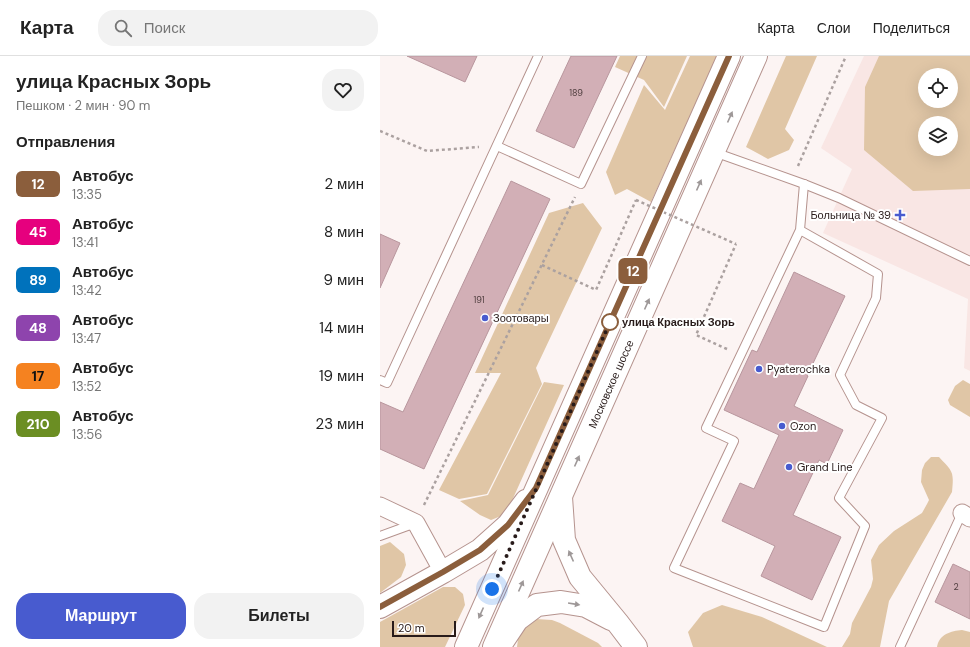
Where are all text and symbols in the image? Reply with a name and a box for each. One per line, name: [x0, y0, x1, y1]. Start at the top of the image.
search box: [98, 10, 378, 46]
text: Карта: [20, 15, 74, 40]
icon: search: [112, 17, 134, 39]
text: Поиск: [144, 18, 185, 38]
text: Карта: [757, 19, 795, 37]
text: Слои: [817, 19, 851, 37]
text: Поделиться: [873, 19, 950, 37]
map controls: [918, 68, 958, 156]
button: locate: [918, 68, 958, 108]
text: улица Красных Зорь: [16, 69, 211, 94]
button: heart: [322, 69, 364, 111]
house number: 189: [569, 87, 583, 99]
text: Пешком · 2 мин · 90 m: [16, 97, 150, 114]
one-way arrow: [727, 110, 733, 122]
button: layers: [918, 116, 958, 156]
text: Отправления: [16, 132, 115, 152]
text: Автобус: [72, 166, 134, 186]
text: 2 мин: [324, 174, 364, 194]
text: 12: [31, 175, 45, 193]
one-way arrow: [696, 180, 702, 191]
text: 13:35: [72, 186, 102, 203]
place label: Больница № 39: [810, 208, 891, 222]
marker: Больница № 39: [894, 209, 906, 221]
text: Автобус: [72, 214, 134, 234]
text: 8 мин: [324, 222, 364, 242]
text: 45: [29, 223, 47, 241]
text: 13:41: [72, 234, 98, 251]
line badge: 12: [615, 258, 651, 284]
text: Автобус: [72, 262, 134, 282]
text: 12: [626, 262, 640, 280]
text: 9 мин: [324, 270, 364, 290]
text: 89: [29, 271, 47, 289]
text: 13:42: [72, 282, 102, 299]
house number: 191: [473, 294, 485, 306]
one-way arrow: [644, 298, 650, 310]
text: Автобус: [72, 310, 134, 330]
place label: Зоотовары: [493, 311, 549, 325]
marker: Зоотовары: [480, 313, 490, 323]
marker: улица Красных Зорь: [601, 313, 619, 331]
place label: улица Красных Зорь: [622, 315, 735, 329]
text: 14 мин: [319, 318, 364, 338]
text: 48: [29, 319, 47, 337]
text: 13:47: [72, 330, 101, 347]
street label: Московское шоссе: [585, 338, 637, 430]
text: Автобус: [72, 358, 134, 378]
place label: Pyaterochka: [767, 362, 830, 376]
marker: Pyaterochka: [754, 364, 764, 374]
text: 19 мин: [319, 366, 364, 386]
text: 17: [32, 367, 44, 385]
text: 13:52: [72, 378, 102, 395]
text: Автобус: [72, 406, 134, 426]
text: 23 мин: [316, 414, 364, 434]
text: 210: [26, 415, 50, 433]
place label: Ozon: [790, 419, 816, 433]
marker: Ozon: [777, 421, 787, 431]
text: 13:56: [72, 426, 102, 443]
one-way arrow: [574, 456, 580, 467]
place label: Grand Line: [797, 460, 853, 474]
marker: Grand Line: [784, 462, 794, 472]
one-way arrow: [568, 550, 574, 562]
your location: [482, 579, 502, 599]
one-way arrow: [518, 580, 524, 591]
house number: 2: [953, 581, 959, 593]
button: Маршрут: [16, 593, 186, 639]
button: Билеты: [194, 593, 364, 639]
one-way arrow: [568, 601, 580, 607]
one-way arrow: [478, 607, 484, 619]
scale bar: [392, 619, 456, 638]
text: 20 m: [398, 621, 424, 635]

